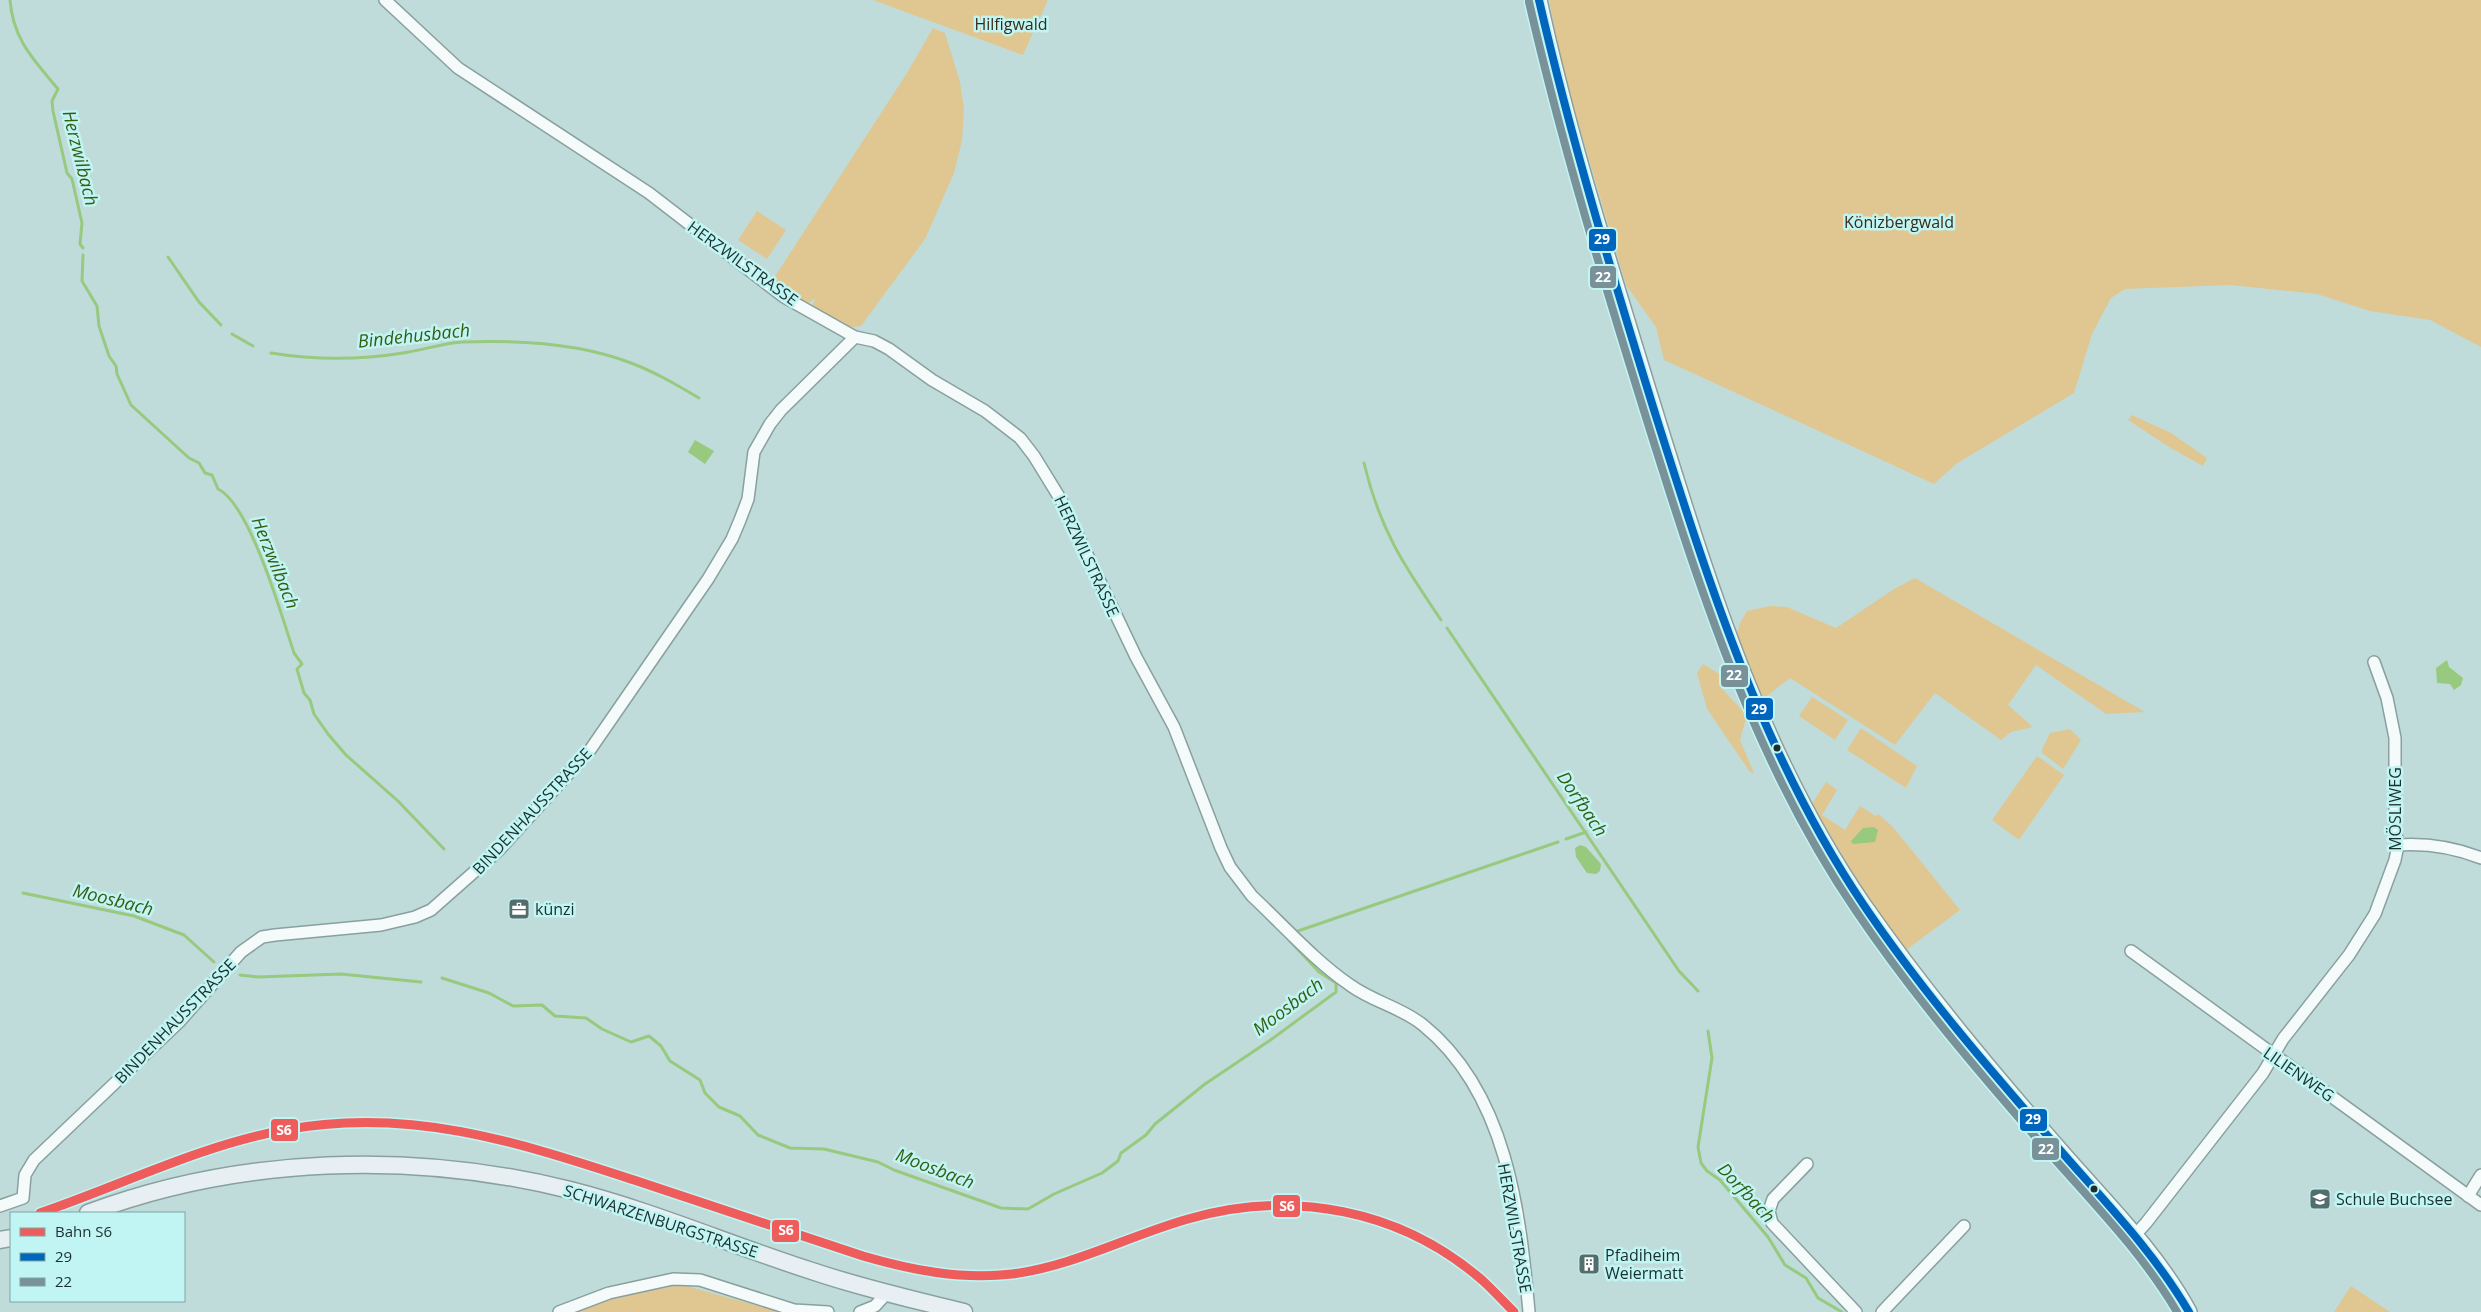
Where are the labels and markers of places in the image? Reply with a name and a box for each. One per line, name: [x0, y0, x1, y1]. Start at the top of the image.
unlabelled marker: [1772, 743, 1782, 753]
office icon: künzi: [507, 897, 531, 921]
place label: künzi: [535, 898, 575, 920]
unlabelled marker: [2089, 1184, 2099, 1194]
school or university icon: Schule Buchsee: [2308, 1187, 2332, 1211]
place label: Schule Buchsee: [2336, 1188, 2452, 1210]
place label: Pfadiheim Weiermatt: [1605, 1244, 1684, 1284]
building icon: Pfadiheim Weiermatt: [1577, 1252, 1601, 1276]

